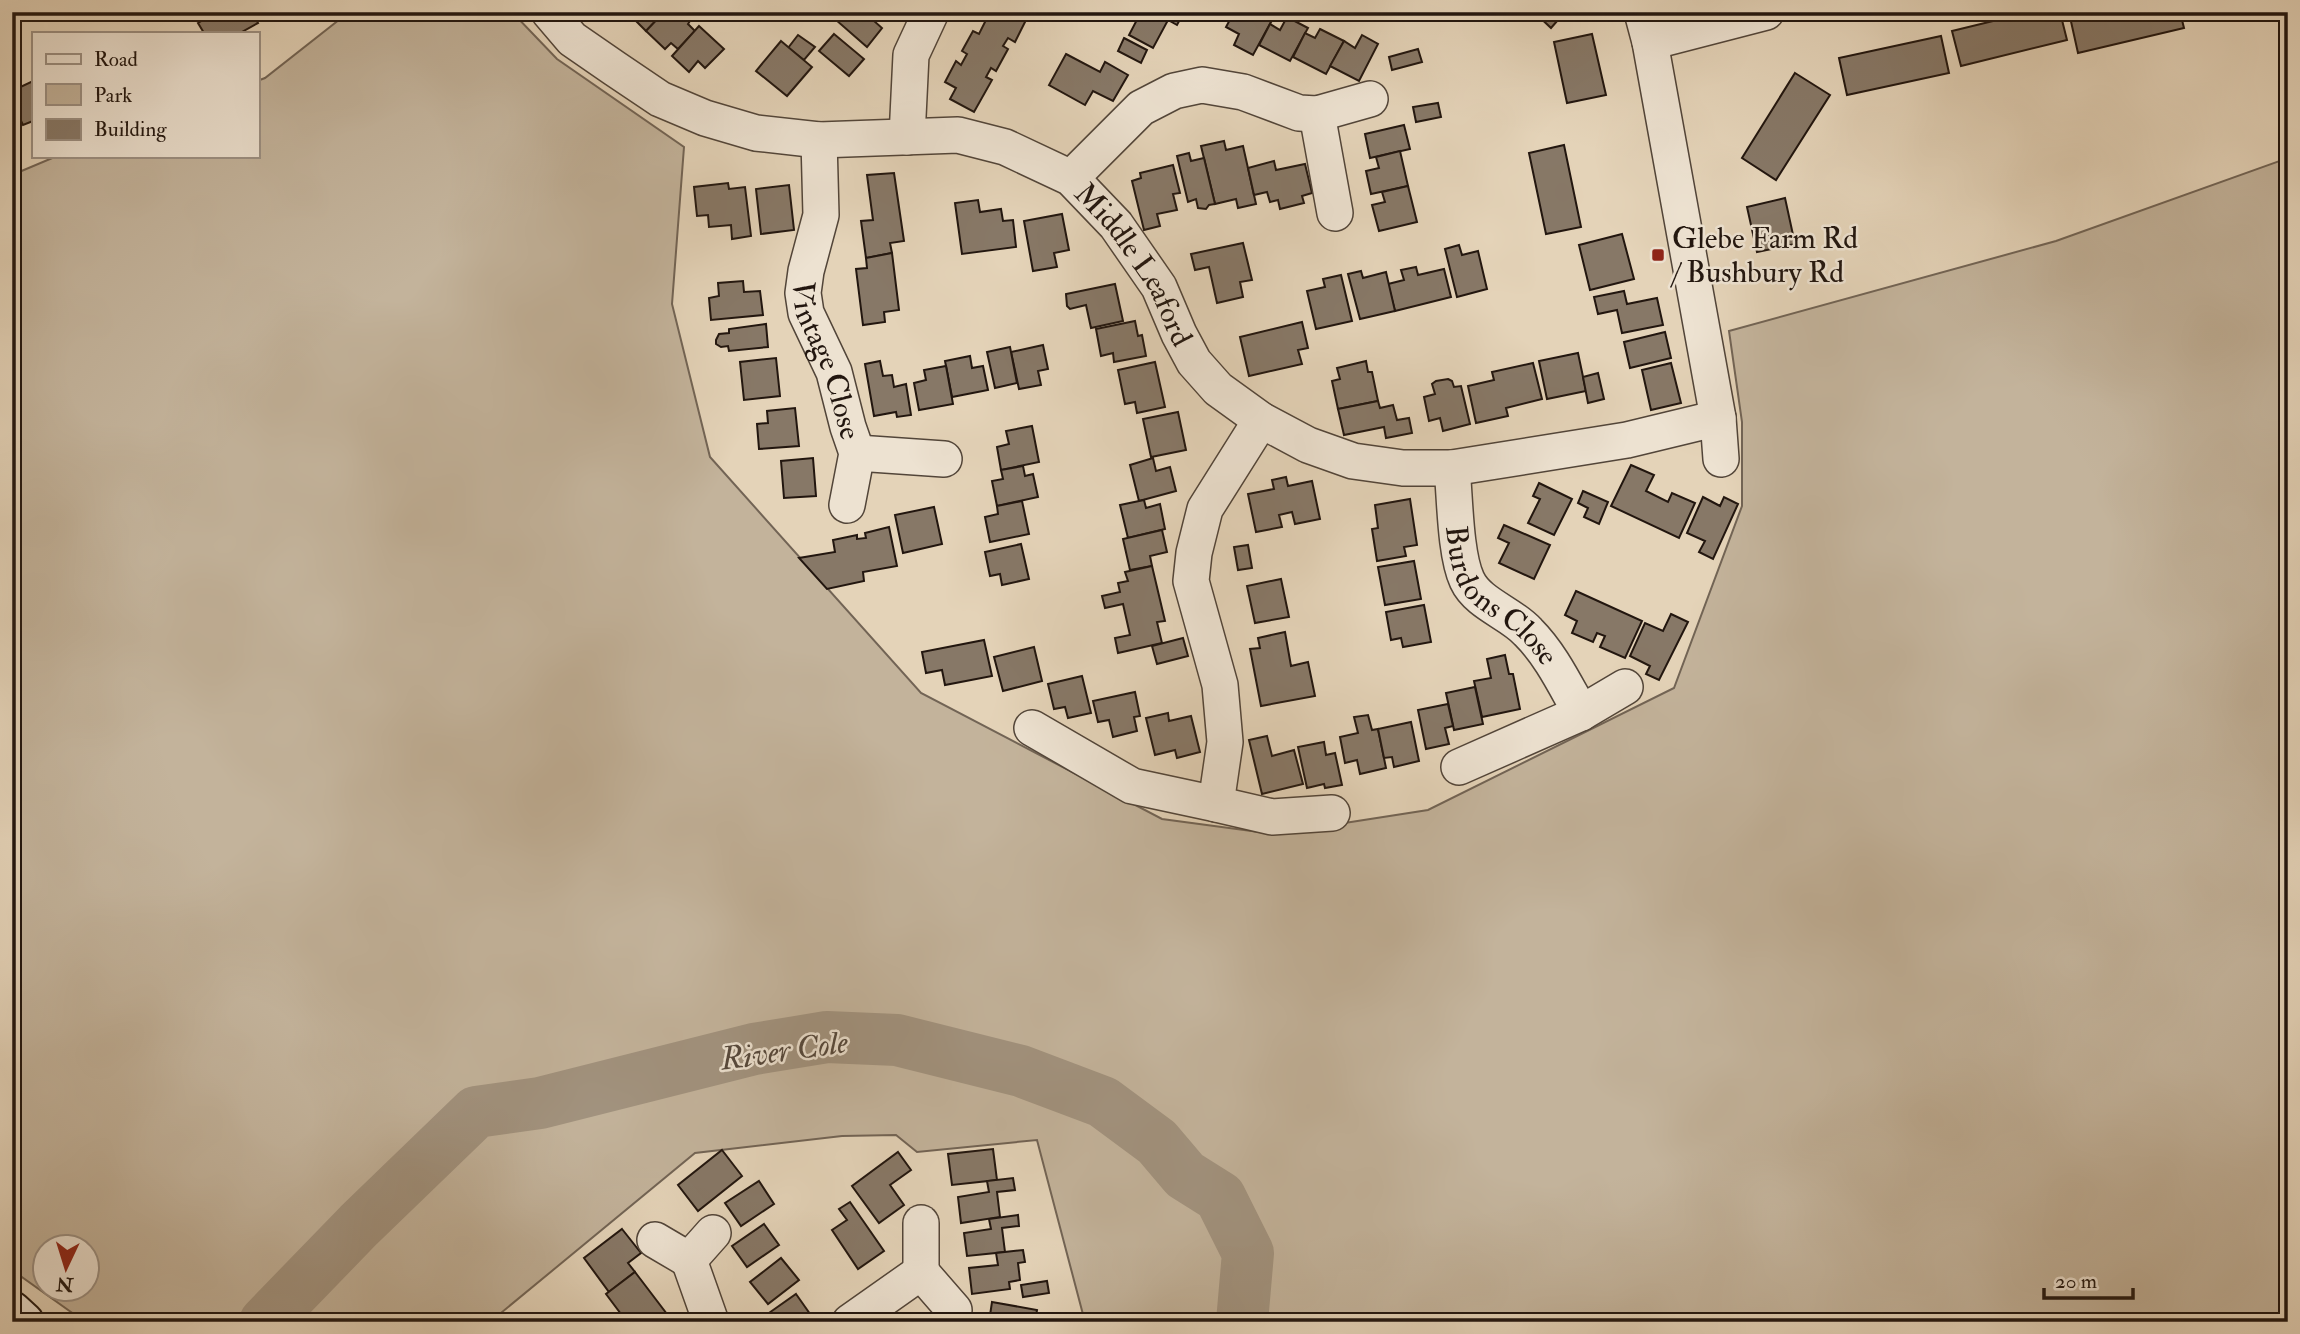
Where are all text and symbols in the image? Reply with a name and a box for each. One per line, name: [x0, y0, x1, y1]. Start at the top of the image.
legend: [32, 32, 259, 158]
text: Road: [94, 46, 139, 73]
text: Park: [94, 82, 132, 109]
text: Building: [94, 116, 167, 143]
street label: Middle Leaford: [1067, 175, 1200, 353]
place label: Glebe Farm Rd / Bushbury Rd: [1670, 220, 1858, 291]
marker: Glebe Farm Rd / Bushbury Rd: [1650, 247, 1666, 263]
street label: Vintage Close: [783, 278, 869, 445]
street label: Burdons Close: [1437, 524, 1566, 672]
water label: River Cole: [717, 1022, 850, 1080]
north arrow: [32, 1232, 102, 1302]
scale bar: [2044, 1257, 2134, 1301]
text: 20 m: [2055, 1268, 2097, 1295]
text: N: [55, 1271, 75, 1297]

